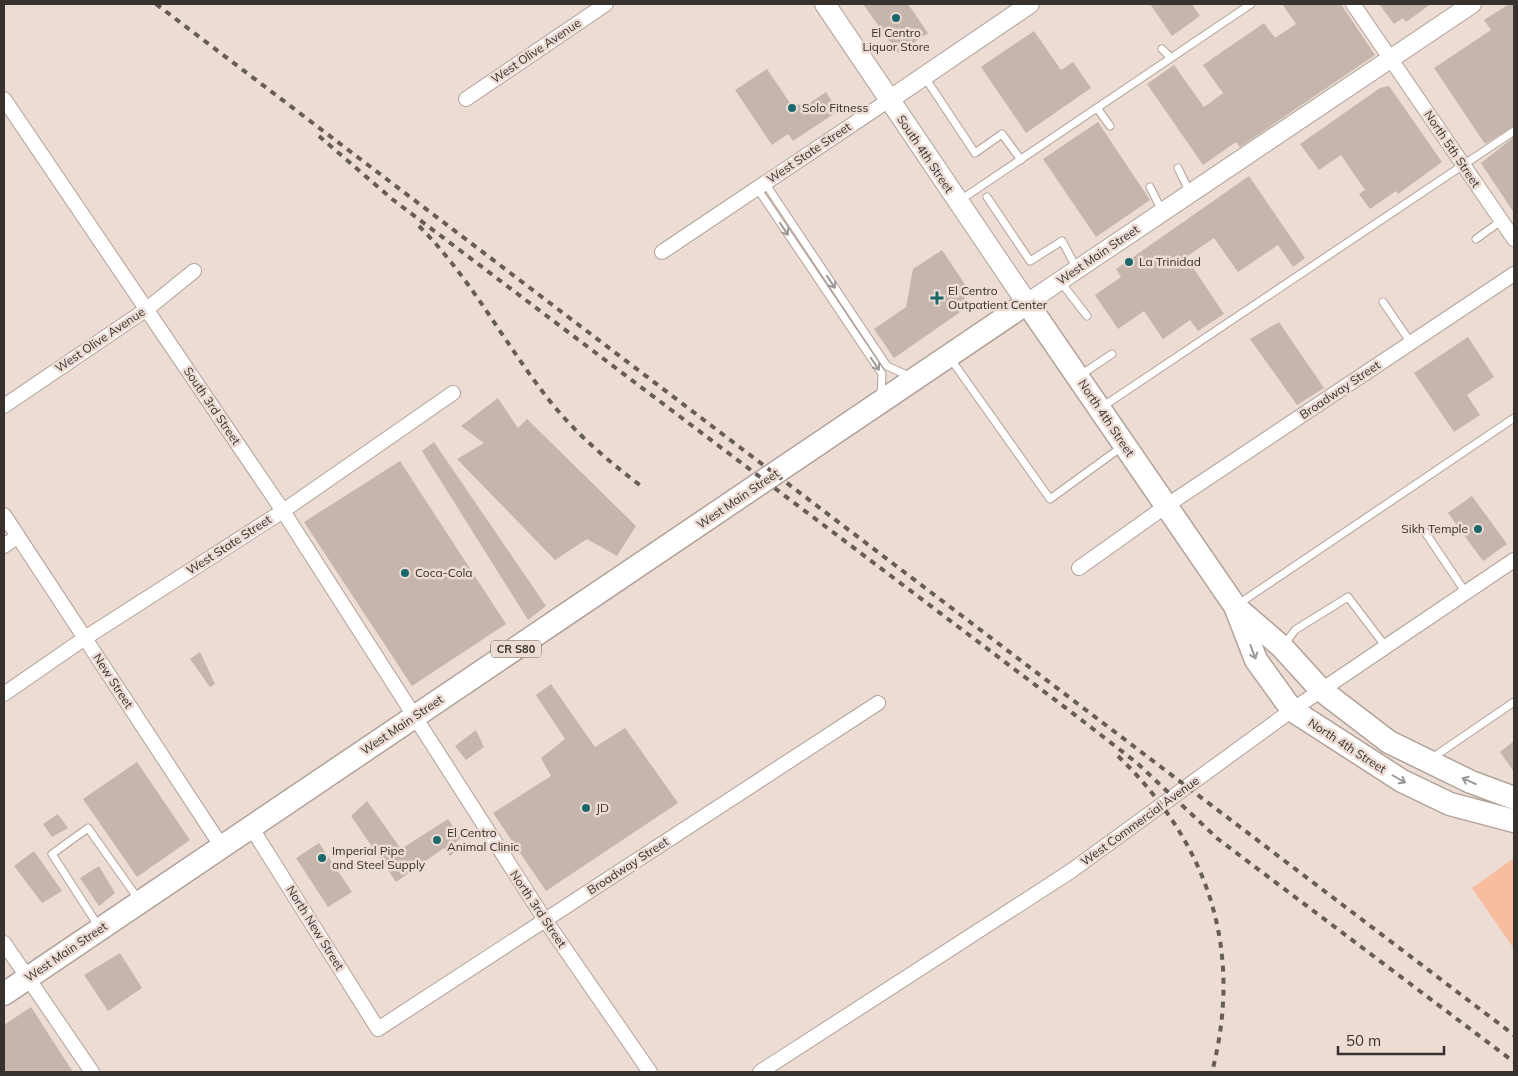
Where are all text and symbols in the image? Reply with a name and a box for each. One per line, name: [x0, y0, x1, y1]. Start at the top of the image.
marker: El Centro Liquor Store: [890, 12, 902, 24]
street label: West Olive Avenue: [488, 15, 583, 86]
place label: El Centro Liquor Store: [862, 25, 930, 54]
place label: Solo Fitness: [802, 100, 868, 115]
marker: Solo Fitness: [786, 102, 798, 114]
street label: North 5th Street: [1421, 107, 1484, 190]
street label: South 4th Street: [894, 112, 957, 195]
street label: West State Street: [764, 119, 854, 186]
one-way arrow: [779, 221, 789, 235]
street label: West Main Street: [1054, 222, 1142, 288]
place label: La Trinidad: [1139, 254, 1201, 269]
marker: La Trinidad: [1123, 256, 1135, 268]
one-way arrow: [826, 274, 836, 288]
place label: El Centro Outpatient Center: [948, 283, 1048, 312]
marker: El Centro Outpatient Center: [930, 291, 944, 305]
street label: West Olive Avenue: [52, 304, 147, 375]
one-way arrow: [870, 356, 880, 370]
street label: Broadway Street: [1297, 357, 1383, 422]
street label: South 3rd Street: [181, 364, 244, 447]
street label: North 4th Street: [1075, 376, 1138, 459]
street label: West Main Street: [694, 466, 782, 532]
street label: West State Street: [183, 512, 274, 578]
place label: Sikh Temple: [1401, 521, 1468, 536]
marker: Sikh Temple: [1472, 523, 1484, 535]
place label: Coca-Cola: [415, 565, 473, 580]
marker: Coca-Cola: [399, 567, 411, 579]
road number: CR S80: [491, 641, 541, 658]
one-way arrow: [1249, 644, 1258, 659]
street label: New Street: [90, 651, 137, 711]
street label: West Main Street: [358, 692, 446, 758]
street label: North 4th Street: [1306, 715, 1389, 776]
street label: West Commercial Avenue: [1078, 773, 1202, 869]
one-way arrow: [1391, 774, 1406, 784]
one-way arrow: [1462, 775, 1477, 785]
place label: JD: [596, 800, 609, 815]
marker: JD: [580, 802, 592, 814]
place label: El Centro Animal Clinic: [447, 825, 519, 854]
marker: El Centro Animal Clinic: [431, 834, 443, 846]
street label: Broadway Street: [584, 834, 671, 897]
place label: Imperial Pipe and Steel Supply: [332, 843, 426, 872]
marker: Imperial Pipe and Steel Supply: [316, 852, 328, 864]
street label: North 3rd Street: [507, 867, 570, 950]
street label: North New Street: [283, 883, 347, 973]
street label: West Main Street: [22, 919, 110, 985]
scale bar: [1338, 1024, 1444, 1056]
text: 50 m: [1346, 1031, 1381, 1050]

